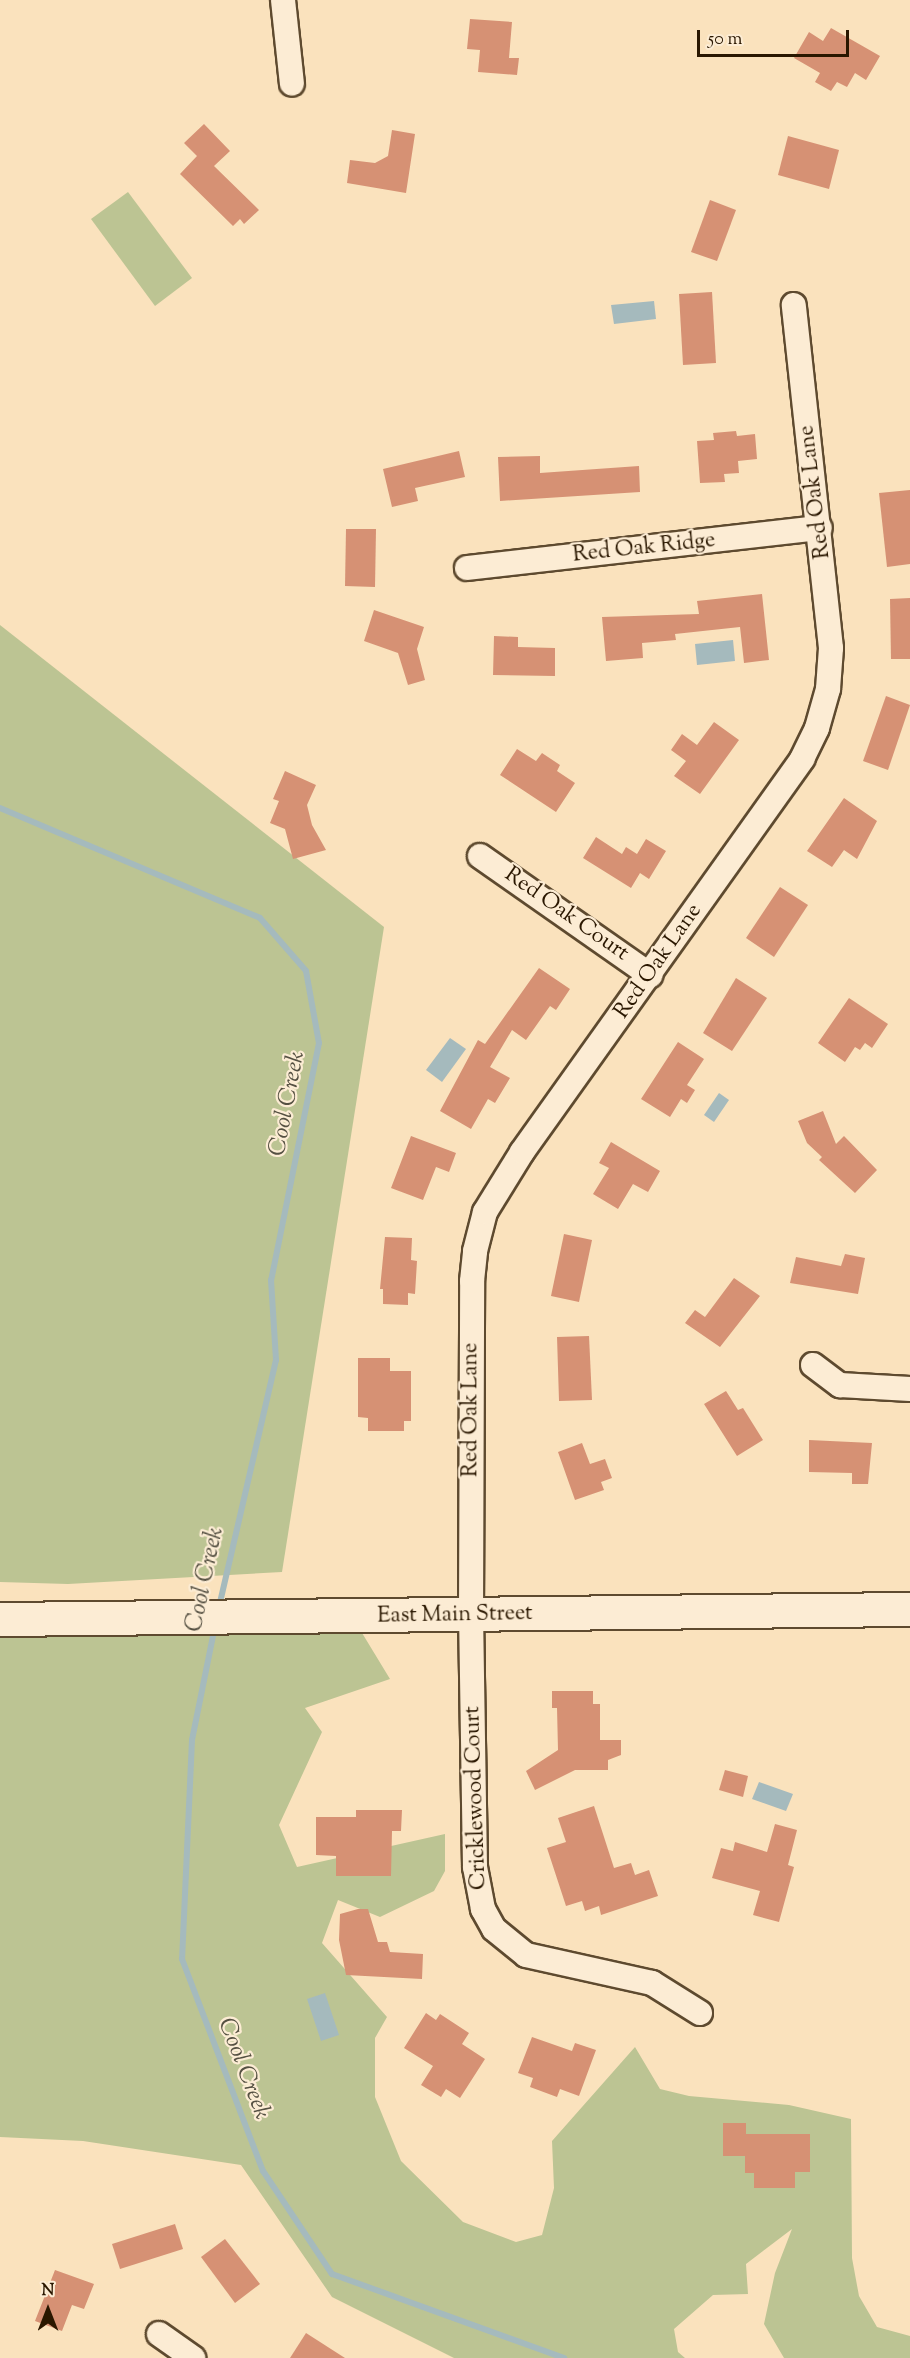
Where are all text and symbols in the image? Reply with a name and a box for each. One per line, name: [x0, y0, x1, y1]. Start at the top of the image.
scale bar: [700, 18, 852, 56]
text: 50 m: [708, 27, 742, 53]
street label: Red Oak Lane: [795, 424, 837, 560]
street label: Red Oak Ridge: [571, 528, 717, 570]
street label: Red Oak Court: [499, 862, 633, 968]
street label: Red Oak Lane: [610, 899, 708, 1025]
water label: Cool Creek: [264, 1049, 312, 1159]
street label: Red Oak Lane: [459, 1343, 485, 1477]
water label: Cool Creek: [181, 1525, 231, 1635]
street label: East Main Street: [377, 1601, 533, 1631]
street label: Cricklewood Court: [461, 1706, 493, 1890]
water label: Cool Creek: [211, 2014, 275, 2124]
north arrow: [18, 2280, 78, 2340]
text: N: [42, 2280, 54, 2303]

